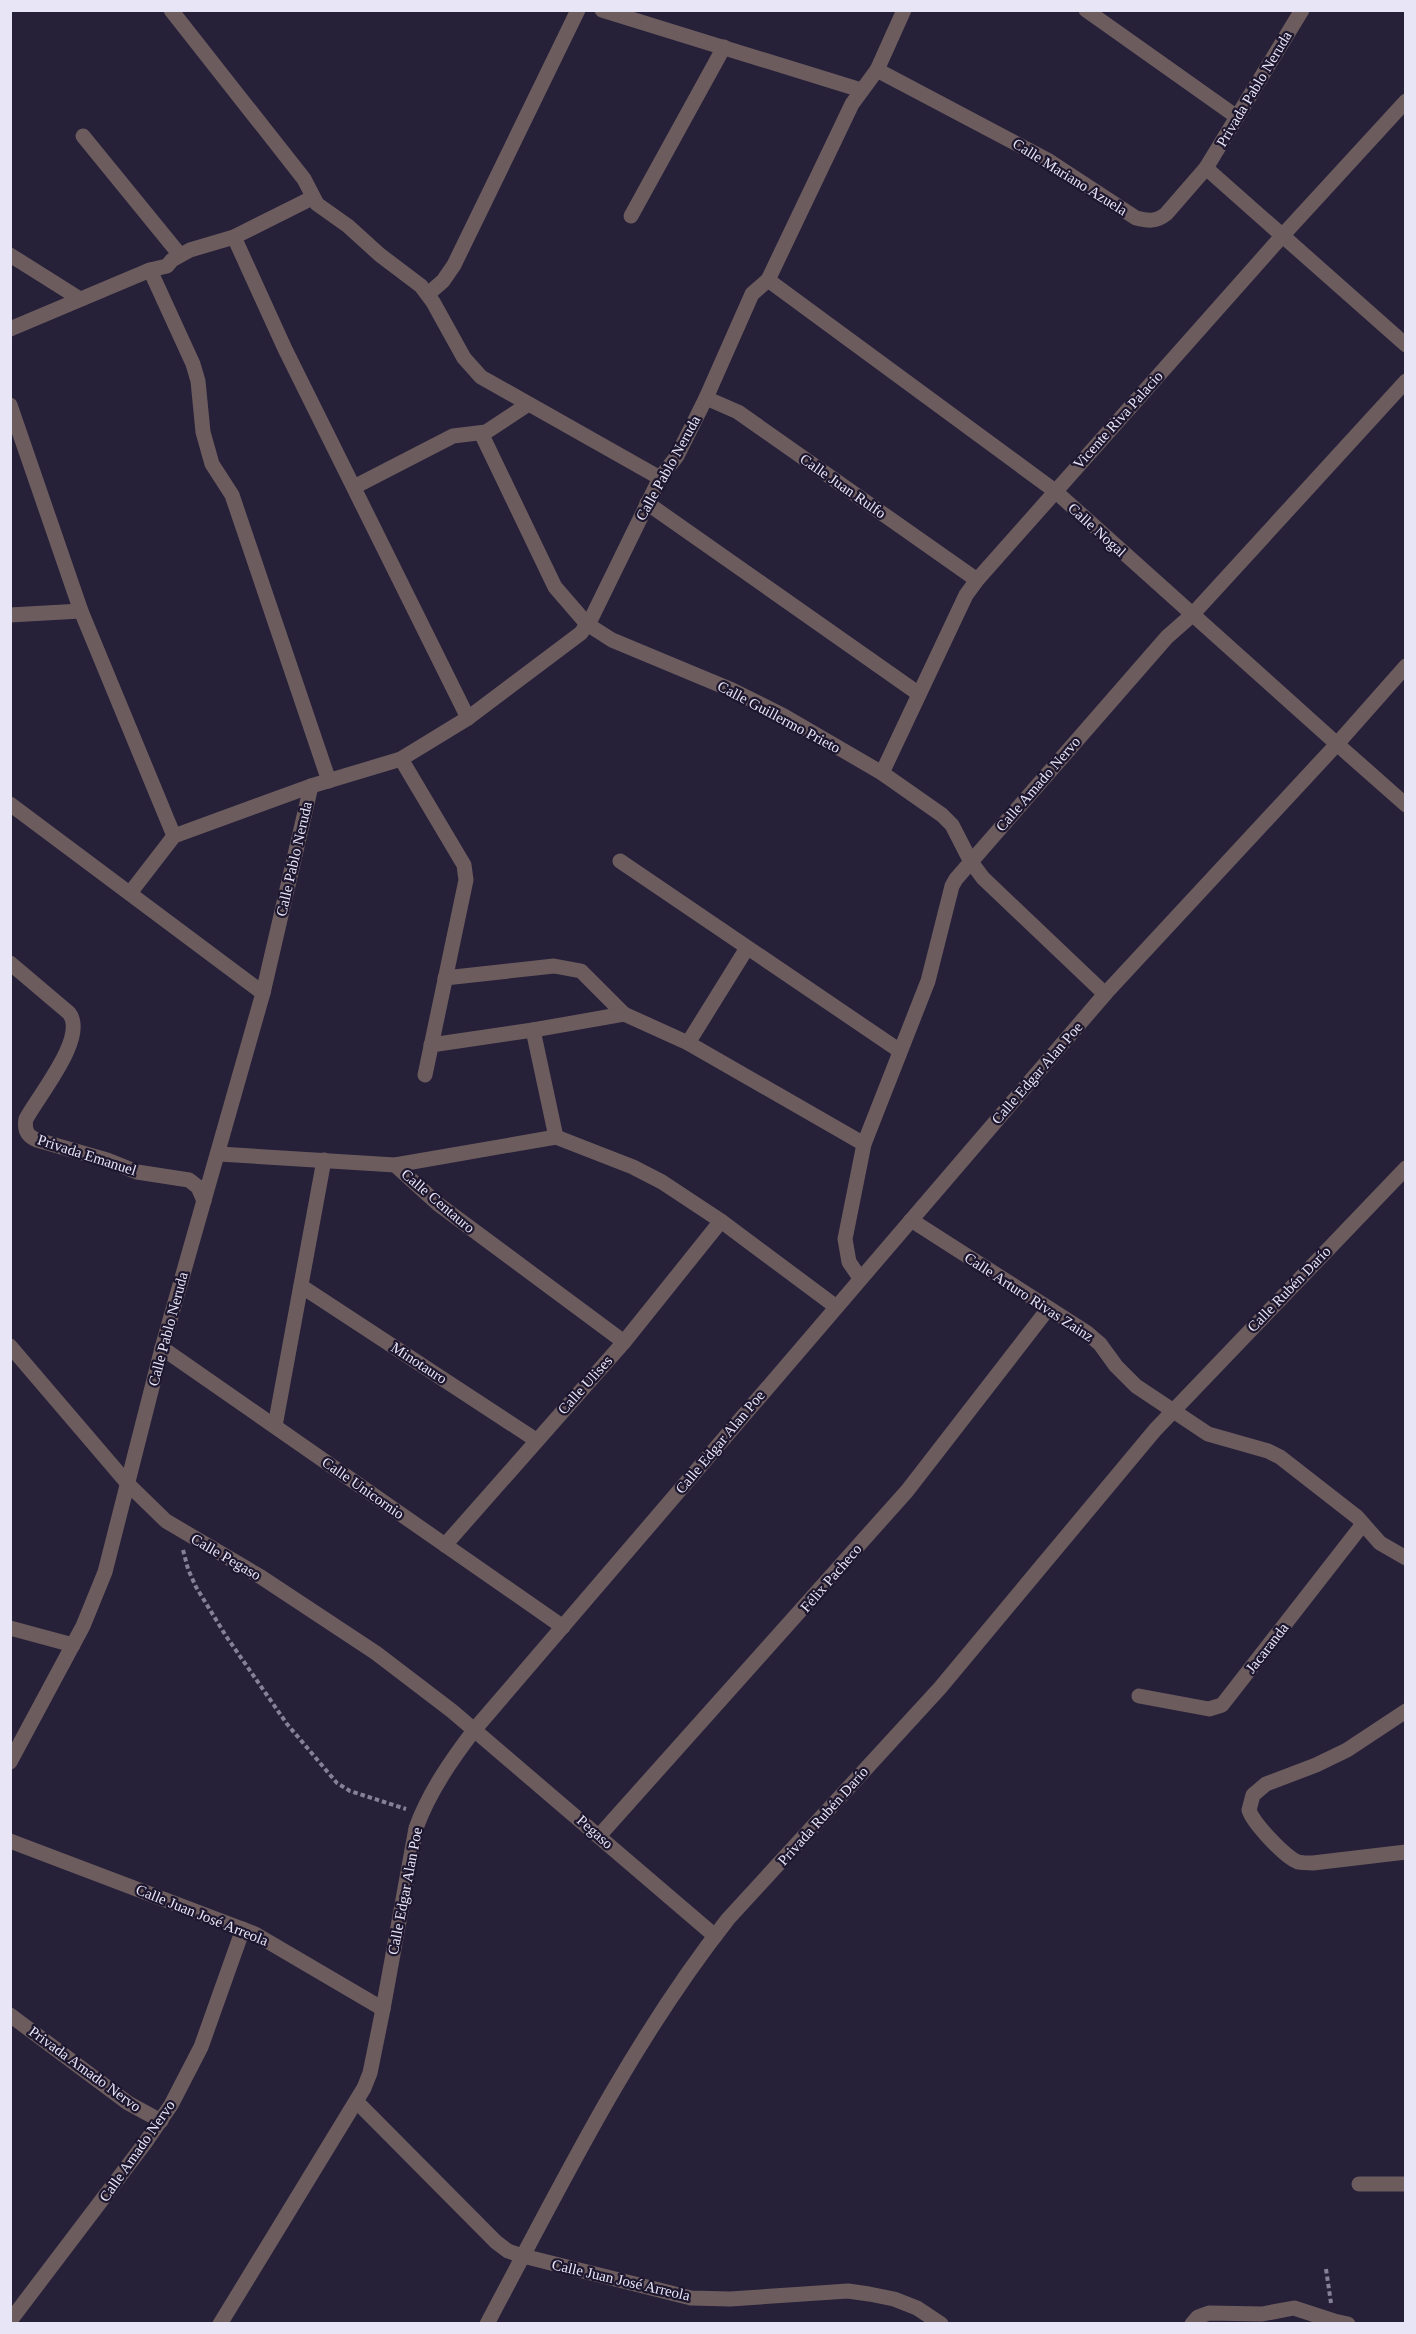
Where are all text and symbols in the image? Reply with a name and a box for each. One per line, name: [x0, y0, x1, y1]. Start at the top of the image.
street label: Privada Pablo Neruda: [1213, 28, 1295, 150]
street label: Calle Mariano Azuela: [1010, 135, 1130, 219]
street label: Vicente Riva Palacio: [1070, 368, 1166, 472]
street label: Calle Pablo Neruda: [633, 412, 704, 523]
street label: Calle Juan Rulfo: [797, 451, 889, 521]
street label: Calle Nogal: [1065, 500, 1129, 560]
street label: Calle Guillermo Prieto: [715, 678, 843, 756]
street label: Calle Amado Nervo: [993, 733, 1083, 835]
street label: Calle Pablo Neruda: [273, 800, 315, 918]
street label: Calle Edgar Alan Poe: [988, 1019, 1086, 1127]
street label: Privada Emanuel: [36, 1131, 138, 1179]
street label: Calle Centauro: [398, 1166, 478, 1236]
street label: Calle Rubén Darío: [1244, 1243, 1334, 1335]
street label: Calle Arturo Rivas Zainz: [962, 1249, 1097, 1345]
street label: Calle Pablo Neruda: [145, 1270, 191, 1388]
street label: Minotauro: [388, 1339, 450, 1387]
street label: Calle Ulises: [555, 1352, 615, 1417]
street label: Calle Edgar Alan Poe: [672, 1387, 768, 1497]
street label: Calle Unicornio: [319, 1454, 407, 1522]
street label: Calle Pegaso: [188, 1531, 264, 1583]
street label: Félix Pacheco: [797, 1541, 865, 1615]
street label: Jacaranda: [1242, 1620, 1292, 1676]
street label: Privada Rubén Darío: [775, 1764, 871, 1868]
street label: Pegaso: [574, 1812, 616, 1852]
street label: Calle Edgar Alan Poe: [385, 1826, 425, 1956]
street label: Calle Juan José Arreola: [134, 1881, 271, 1949]
street label: Privada Amado Nervo: [26, 2023, 144, 2115]
street label: Calle Amado Nervo: [96, 2097, 178, 2205]
street label: Calle Juan José Arreola: [550, 2256, 692, 2304]

